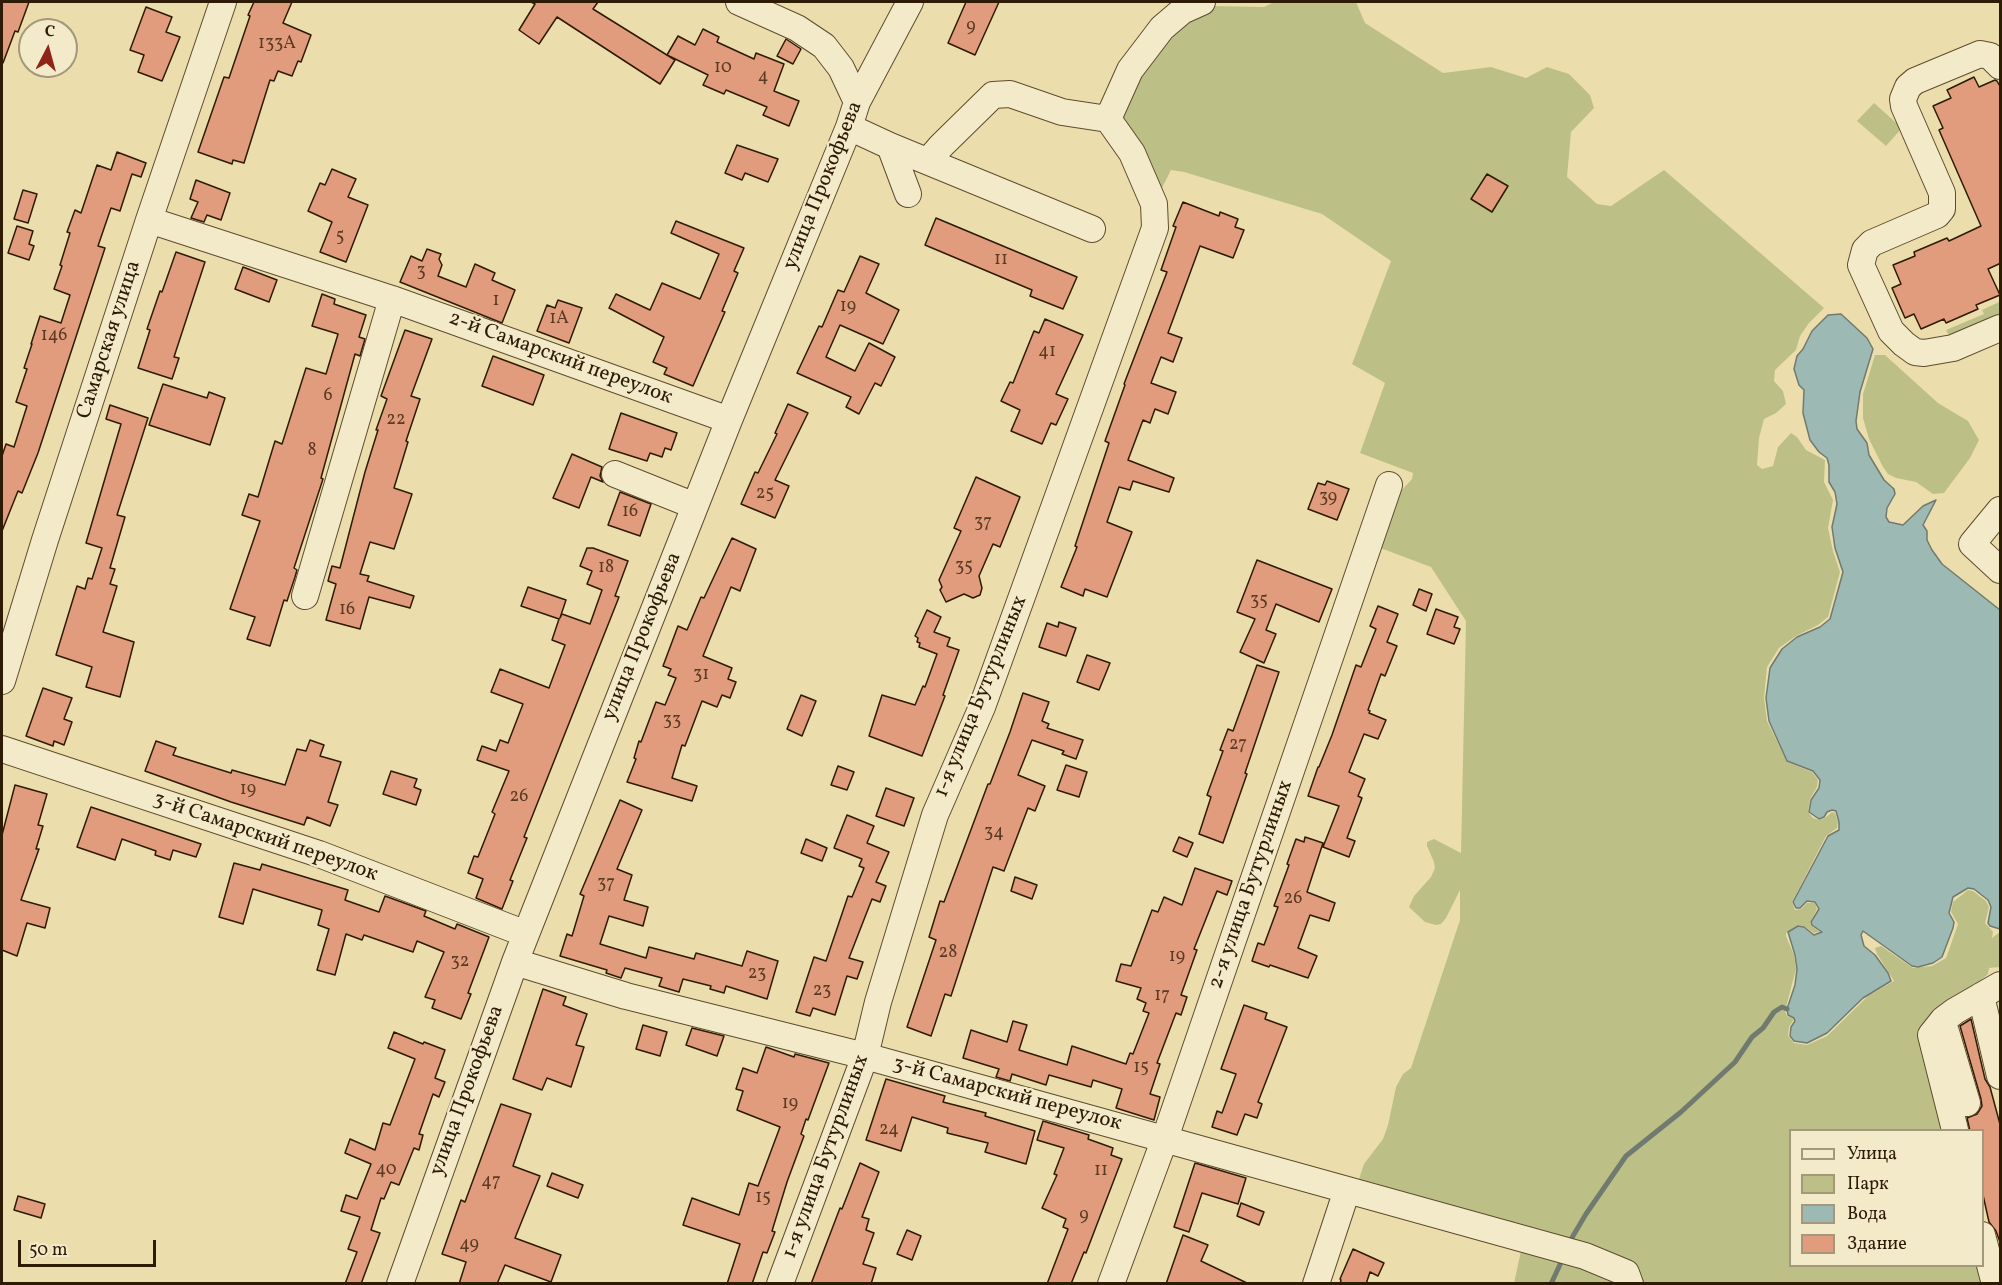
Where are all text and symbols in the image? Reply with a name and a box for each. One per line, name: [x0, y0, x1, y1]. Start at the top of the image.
house number: 9: [966, 17, 976, 39]
north arrow: [18, 18, 78, 78]
text: С: [43, 21, 56, 44]
house number: 133А: [258, 34, 296, 56]
house number: 10: [714, 58, 732, 80]
house number: 4: [758, 67, 768, 89]
street label: улица Прокофьева: [779, 98, 869, 274]
house number: 5: [336, 227, 344, 249]
house number: 11: [994, 250, 1008, 272]
street label: Самарская улица: [73, 258, 147, 422]
house number: 3: [416, 262, 426, 284]
house number: 1: [493, 291, 499, 313]
house number: 19: [840, 297, 856, 319]
street label: 2-й Самарский переулок: [445, 307, 675, 411]
house number: 1А: [549, 309, 569, 331]
house number: 146: [41, 326, 67, 348]
house number: 41: [1038, 342, 1056, 364]
house number: 6: [323, 386, 333, 408]
house number: 22: [386, 410, 406, 432]
house number: 8: [307, 441, 317, 463]
house number: 25: [756, 484, 774, 506]
house number: 39: [1319, 488, 1337, 510]
house number: 16: [622, 502, 638, 524]
house number: 37: [974, 513, 992, 535]
street label: улица Прокофьева: [598, 549, 688, 725]
house number: 35: [955, 557, 973, 579]
house number: 18: [598, 558, 614, 580]
house number: 35: [1250, 591, 1268, 613]
street label: 1-я улица Бутурлиных: [930, 592, 1034, 802]
house number: 16: [339, 600, 355, 622]
house number: 31: [693, 665, 709, 687]
house number: 33: [663, 711, 681, 733]
house number: 27: [1229, 735, 1247, 757]
street label: 2-я улица Бутурлиных: [1204, 777, 1300, 993]
house number: 19: [240, 780, 256, 802]
house number: 26: [510, 787, 528, 809]
street label: 3-й Самарский переулок: [149, 788, 381, 888]
house number: 34: [984, 823, 1004, 845]
house number: 37: [597, 874, 615, 896]
house number: 26: [1284, 889, 1302, 911]
house number: 28: [939, 943, 957, 965]
house number: 19: [1169, 947, 1185, 969]
house number: 32: [451, 952, 469, 974]
house number: 23: [748, 964, 766, 986]
house number: 23: [813, 981, 831, 1003]
house number: 17: [1154, 986, 1170, 1008]
street label: улица Прокофьева: [425, 1002, 511, 1180]
street label: 1-я улица Бутурлиных: [778, 1052, 876, 1262]
street label: 3-й Самарский переулок: [890, 1052, 1124, 1138]
house number: 15: [1133, 1058, 1149, 1080]
house number: 19: [782, 1094, 798, 1116]
house number: 24: [879, 1120, 899, 1142]
legend: [1789, 1129, 1984, 1267]
text: Улица: [1847, 1142, 1897, 1167]
house number: 40: [375, 1160, 397, 1182]
house number: 11: [1094, 1161, 1108, 1183]
house number: 47: [481, 1172, 501, 1194]
text: Парк: [1847, 1172, 1889, 1197]
house number: 15: [755, 1188, 771, 1210]
text: Вода: [1847, 1202, 1887, 1227]
house number: 9: [1079, 1206, 1089, 1228]
scale bar: [21, 1228, 159, 1266]
text: Здание: [1847, 1232, 1907, 1257]
house number: 49: [459, 1235, 479, 1257]
text: 50 m: [29, 1238, 68, 1263]

